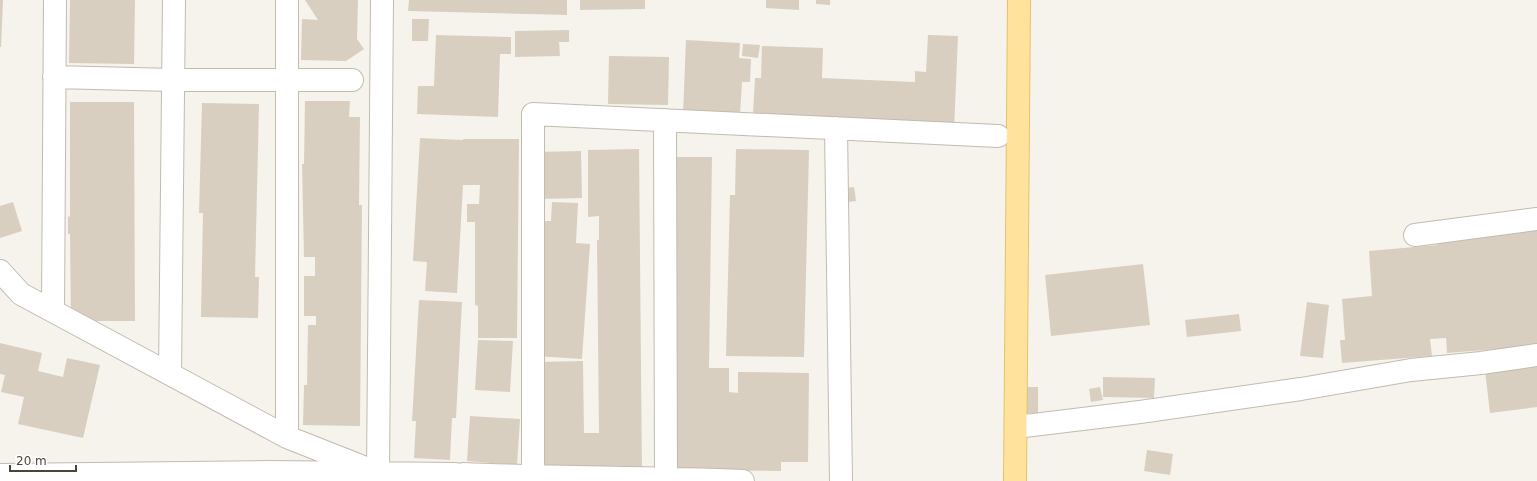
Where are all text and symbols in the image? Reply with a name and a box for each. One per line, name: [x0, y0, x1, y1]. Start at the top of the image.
scale bar: [10, 447, 76, 473]
text: 20 m: [16, 454, 47, 468]

